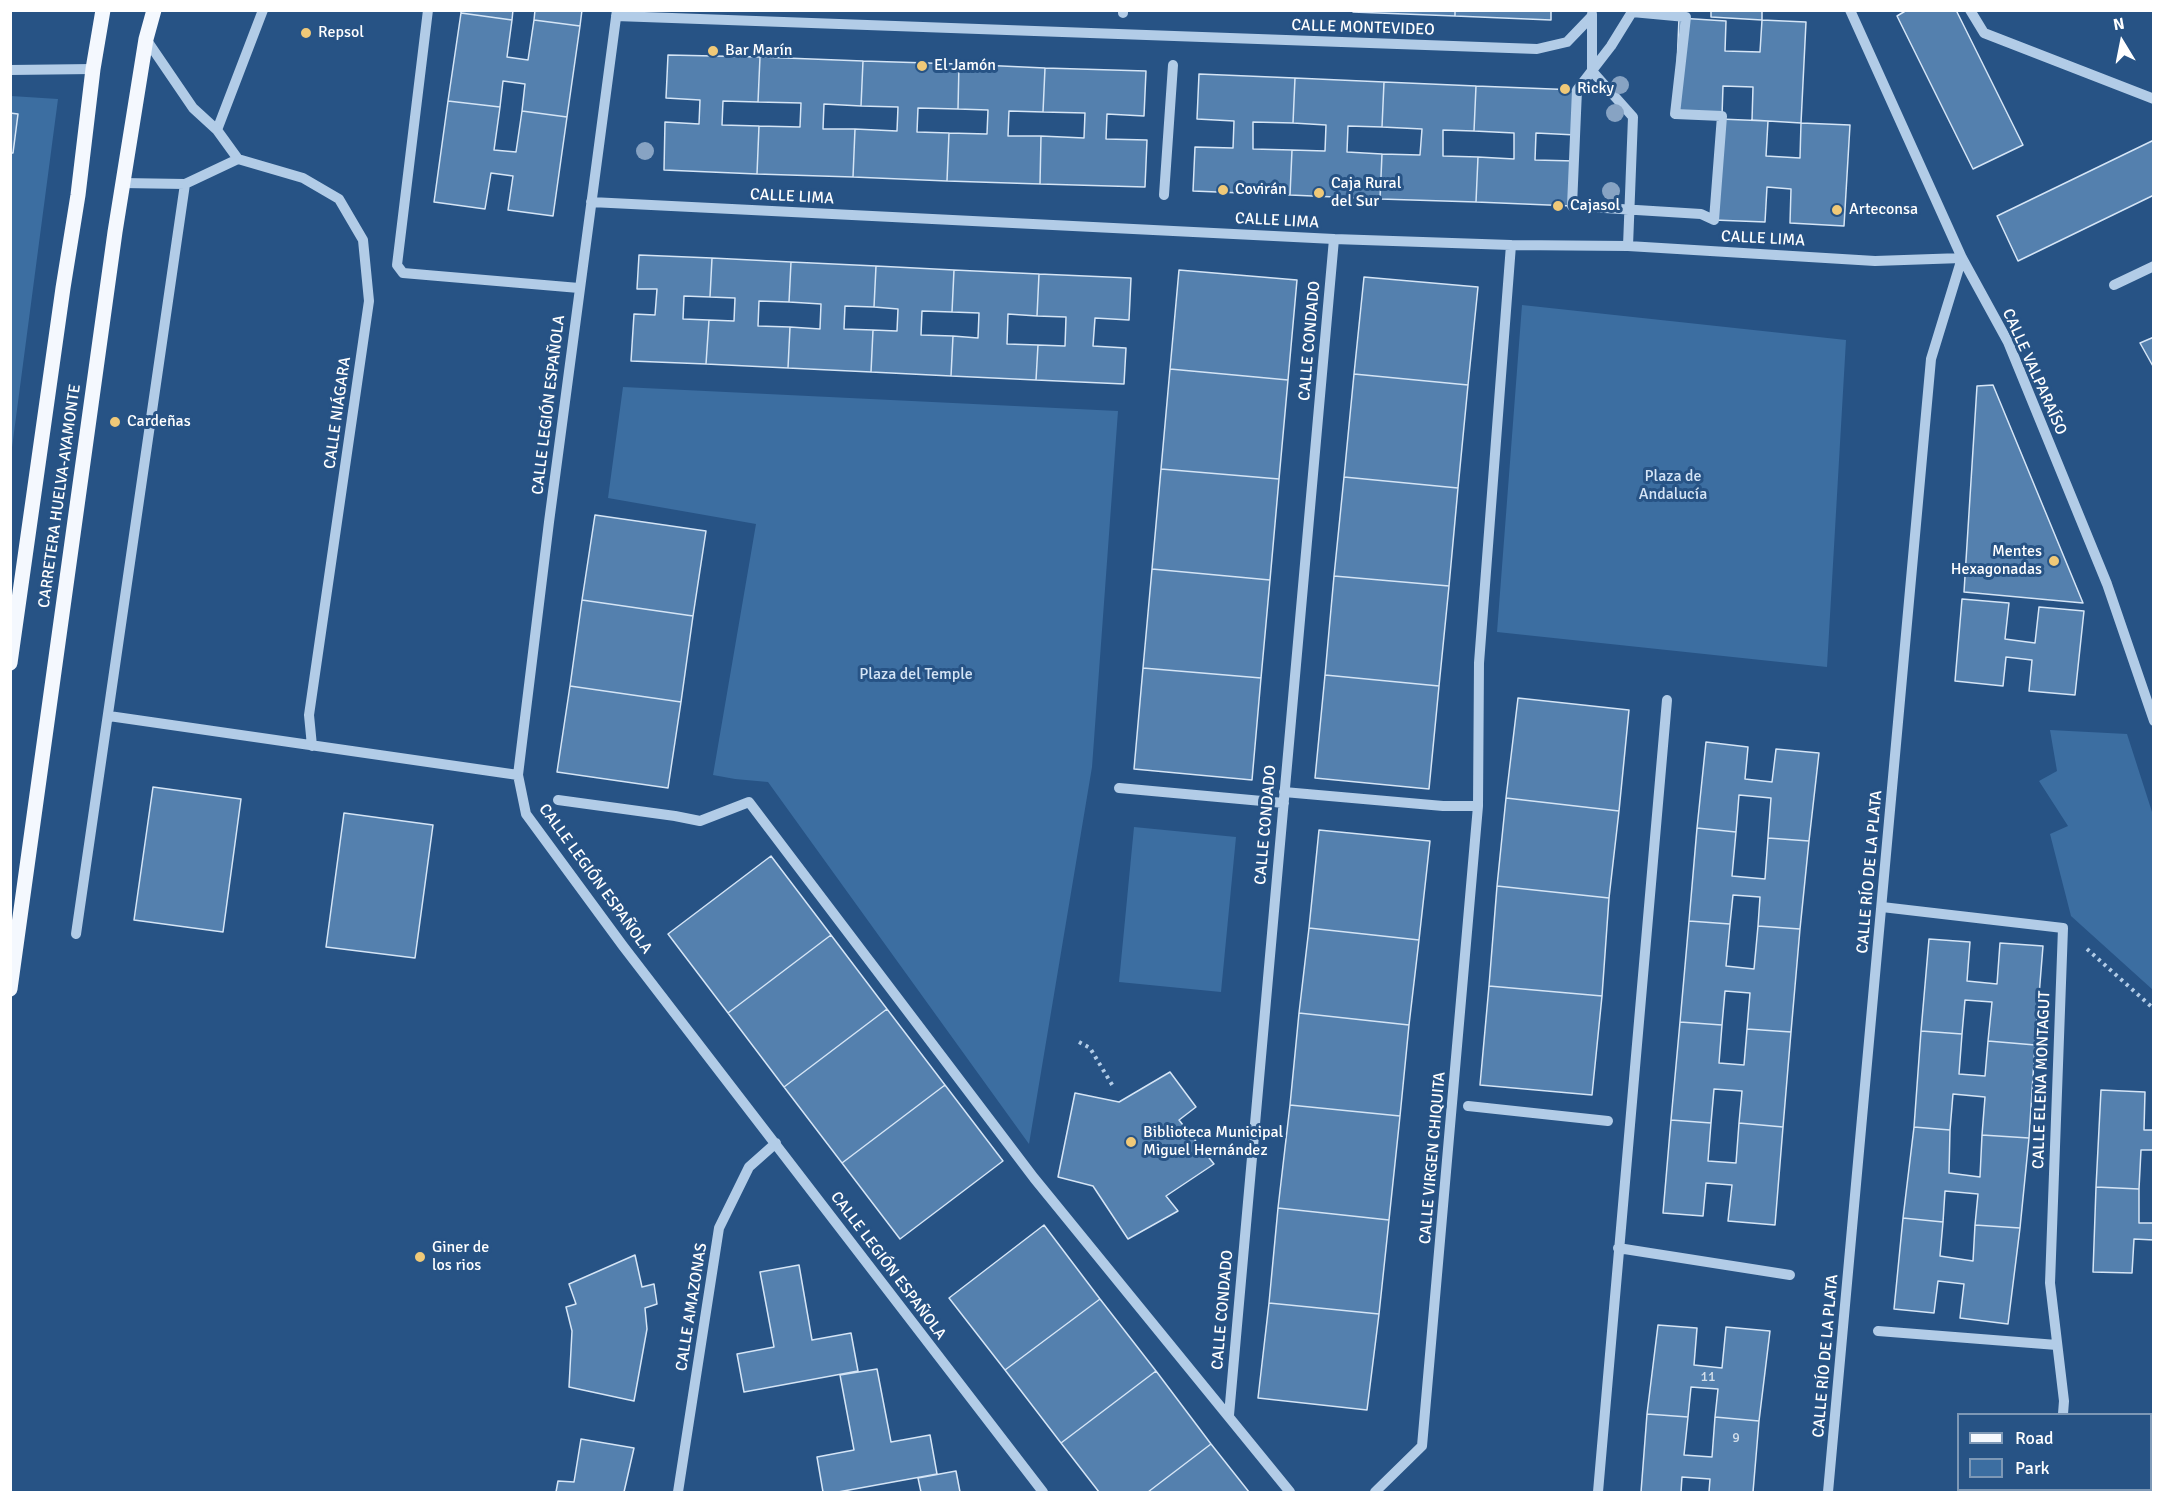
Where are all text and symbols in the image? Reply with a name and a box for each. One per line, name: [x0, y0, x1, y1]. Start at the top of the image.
north arrow: [2092, 12, 2152, 72]
text: N: [2112, 13, 2126, 35]
street label: CALLE MONTEVIDEO: [1291, 16, 1435, 40]
place label: Repsol: [318, 23, 364, 43]
marker: Repsol: [299, 26, 313, 40]
place label: Bar Marín: [725, 41, 792, 61]
marker: Bar Marín: [706, 44, 720, 58]
place label: El Jamón: [934, 56, 996, 76]
marker: El Jamón: [915, 59, 929, 73]
place label: Ricky: [1577, 79, 1614, 99]
marker: Ricky: [1558, 82, 1572, 96]
place label: Caja Rural del Sur: [1331, 174, 1401, 212]
place label: Covirán: [1235, 180, 1287, 200]
marker: Covirán: [1216, 183, 1230, 197]
street label: CALLE LIMA: [750, 185, 834, 209]
marker: Caja Rural del Sur: [1312, 186, 1326, 200]
place label: Cajasol: [1570, 196, 1620, 216]
marker: Cajasol: [1551, 199, 1565, 213]
place label: Arteconsa: [1849, 200, 1918, 220]
marker: Arteconsa: [1830, 203, 1844, 217]
street label: CALLE LIMA: [1235, 209, 1319, 233]
street label: CALLE LIMA: [1721, 227, 1805, 251]
street label: CALLE CONDADO: [1295, 280, 1325, 402]
street label: CALLE VALPARAÍSO: [1998, 306, 2070, 438]
street label: CALLE LEGIÓN ESPAÑOLA: [528, 314, 570, 496]
street label: CALLE NIÁGARA: [321, 356, 355, 470]
street label: CARRETERA HUELVA-AYAMONTE: [35, 383, 85, 609]
place label: Cardeñas: [127, 412, 191, 432]
marker: Cardeñas: [108, 415, 122, 429]
park label: Plaza de Andalucía: [1639, 467, 1707, 505]
place label: Mentes Hexagonadas: [1951, 542, 2042, 580]
marker: Mentes Hexagonadas: [2047, 554, 2061, 568]
park label: Plaza del Temple: [859, 665, 973, 685]
street label: CALLE CONDADO: [1251, 764, 1281, 886]
street label: CALLE RÍO DE LA PLATA: [1853, 790, 1887, 954]
street label: CALLE LEGIÓN ESPAÑOLA: [534, 800, 656, 958]
street label: CALLE ELENA MONTAGUT: [2029, 990, 2055, 1170]
street label: CALLE VIRGEN CHIQUITA: [1416, 1071, 1450, 1245]
place label: Biblioteca Municipal Miguel Hernández: [1143, 1123, 1283, 1161]
marker: Biblioteca Municipal Miguel Hernández: [1124, 1135, 1138, 1149]
street label: CALLE LEGIÓN ESPAÑOLA: [826, 1188, 950, 1344]
place label: Giner de los rios: [432, 1238, 489, 1276]
street label: CALLE AMAZONAS: [672, 1241, 712, 1373]
street label: CALLE CONDADO: [1208, 1249, 1238, 1371]
marker: Giner de los rios: [413, 1250, 427, 1264]
street label: CALLE RÍO DE LA PLATA: [1809, 1274, 1843, 1438]
house number: 11: [1700, 1369, 1716, 1385]
legend: [1957, 1413, 2152, 1491]
text: Road: [2015, 1427, 2054, 1449]
house number: 9: [1732, 1430, 1740, 1446]
text: Park: [2015, 1457, 2050, 1479]

